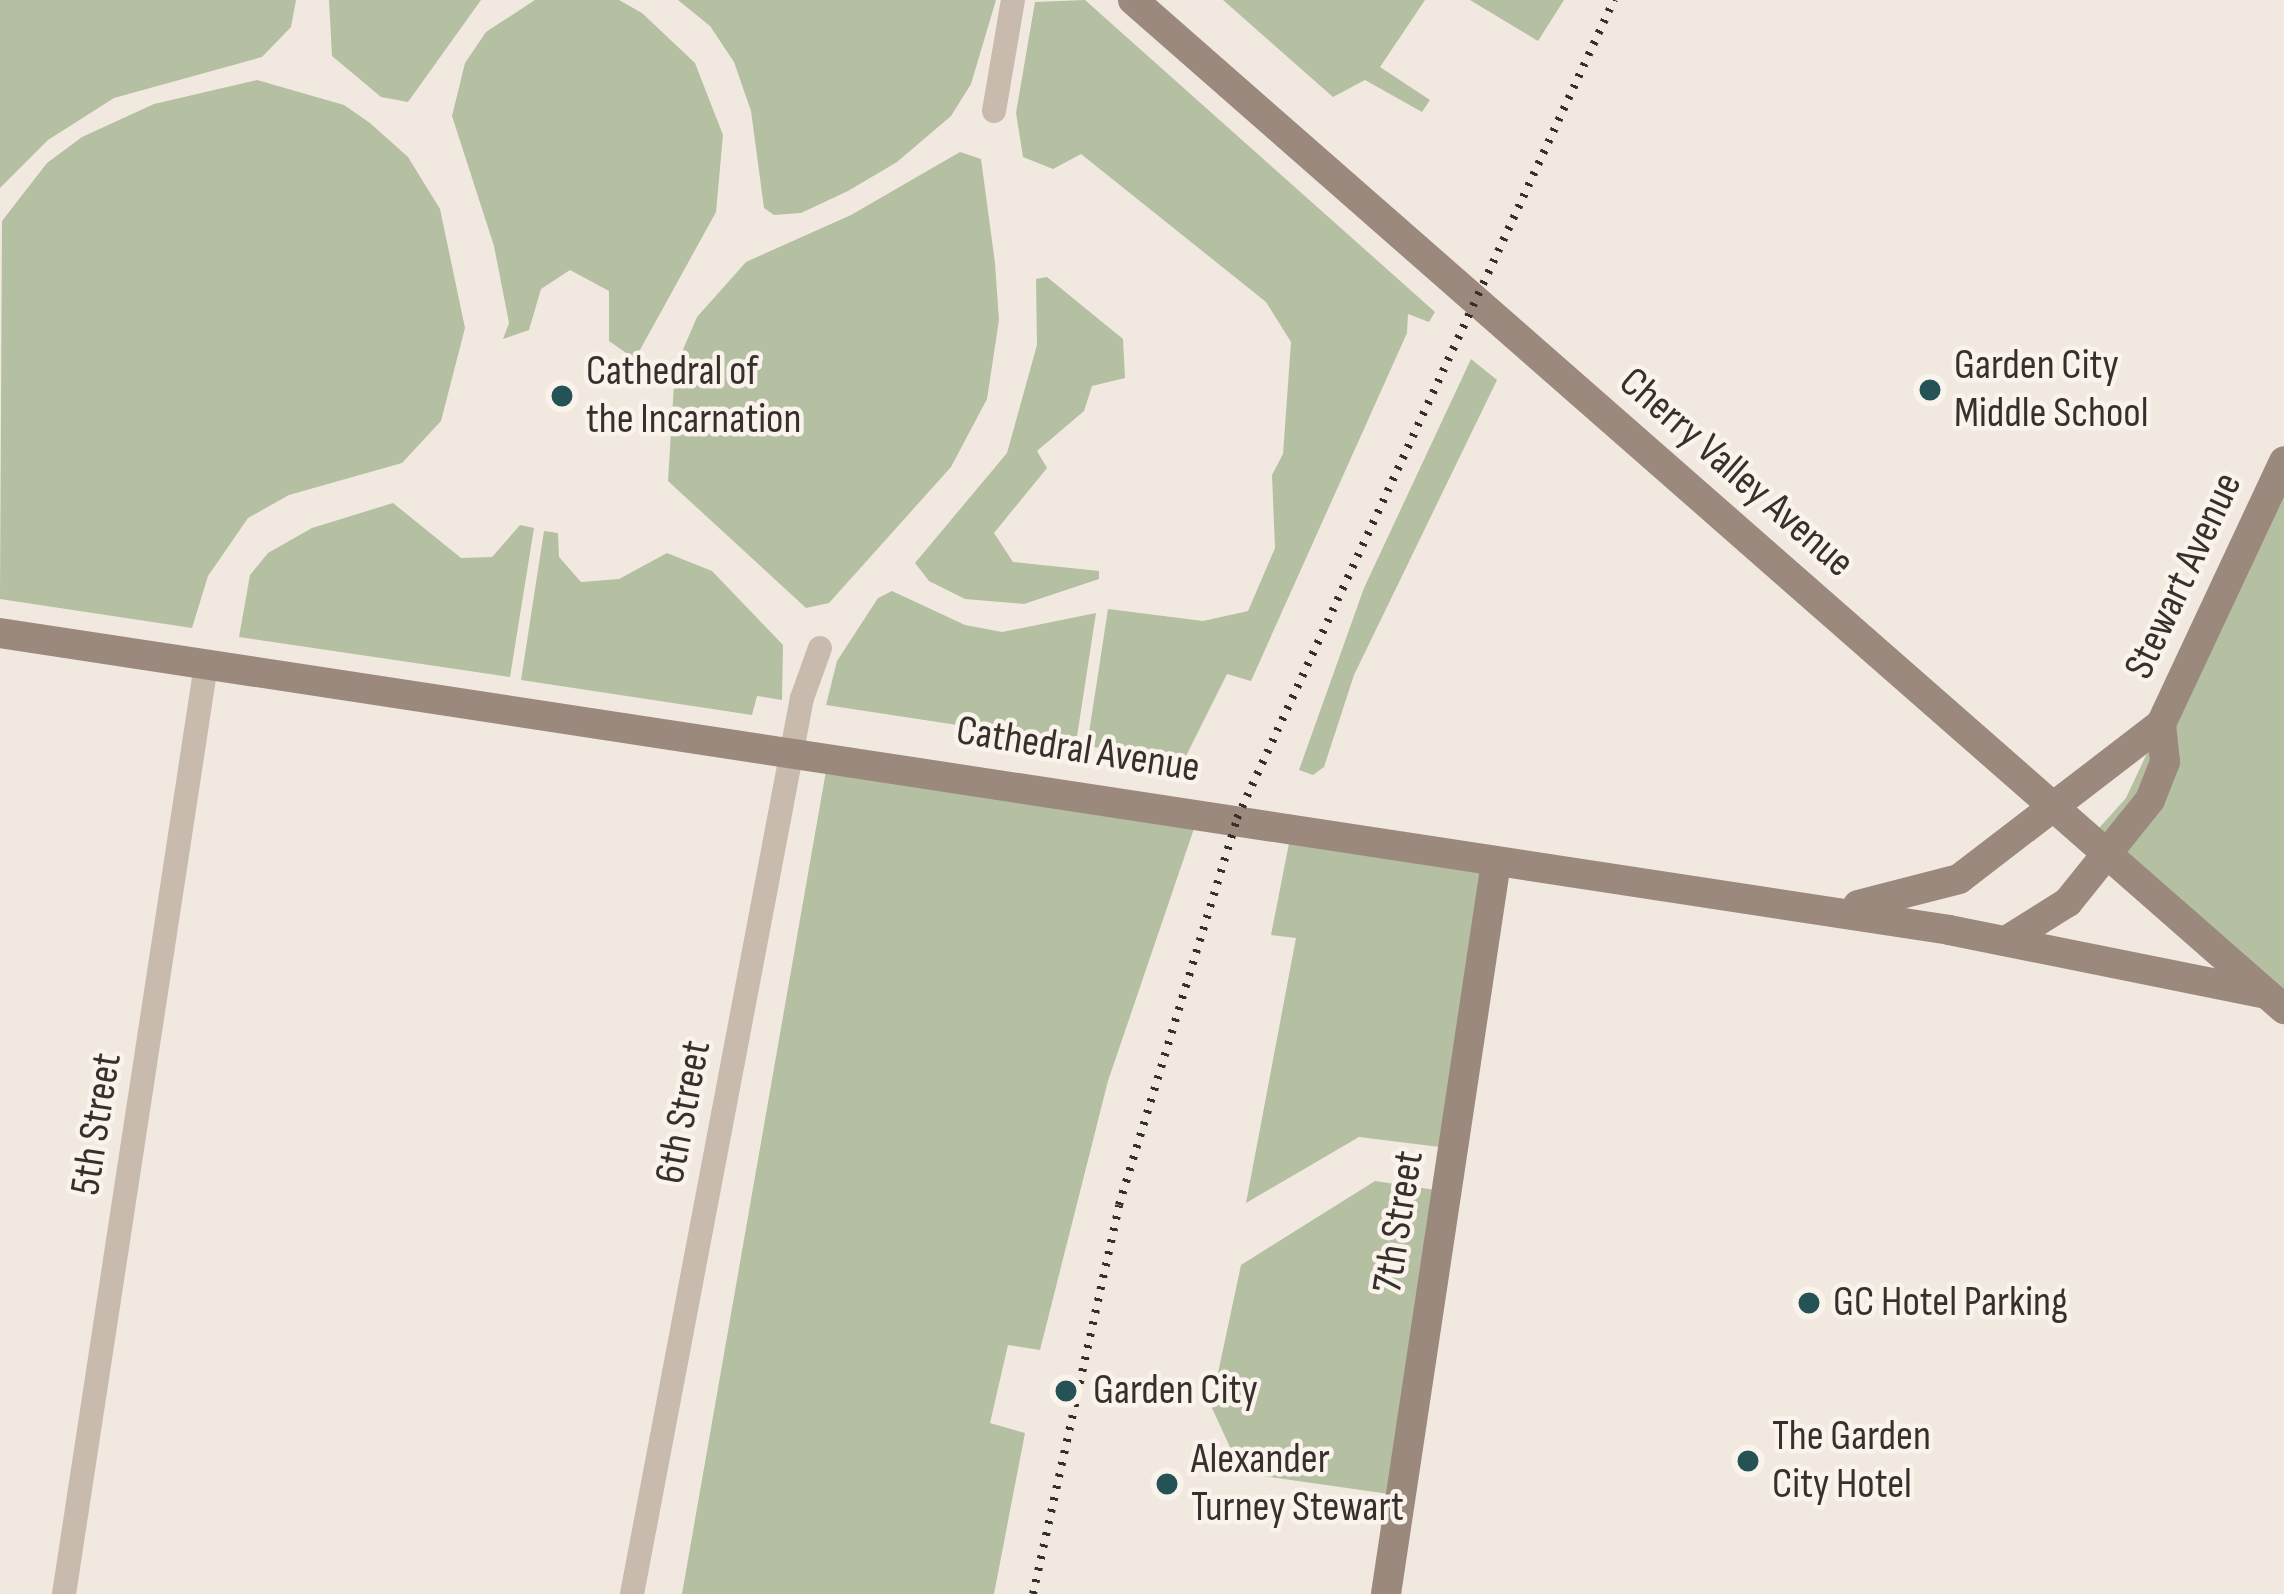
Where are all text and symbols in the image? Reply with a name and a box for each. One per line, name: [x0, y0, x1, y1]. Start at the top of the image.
place label: Garden City Middle School: [1954, 341, 2149, 440]
place label: Cathedral of the Incarnation: [586, 347, 801, 446]
street label: Cherry Valley Avenue: [1608, 357, 1864, 589]
marker: Garden City Middle School: [1917, 377, 1943, 403]
marker: Cathedral of the Incarnation: [549, 383, 575, 409]
street label: Stewart Avenue: [2114, 465, 2254, 687]
street label: Cathedral Avenue: [953, 706, 1203, 794]
street label: 6th Street: [645, 1036, 723, 1188]
street label: 5th Street: [61, 1049, 133, 1199]
street label: 7th Street: [1363, 1147, 1435, 1297]
place label: GC Hotel Parking: [1833, 1278, 2068, 1328]
marker: GC Hotel Parking: [1796, 1290, 1822, 1316]
place label: Garden City: [1093, 1366, 1258, 1416]
marker: Garden City: [1050, 1375, 1082, 1407]
place label: The Garden City Hotel: [1772, 1412, 1931, 1510]
place label: Alexander Turney Stewart: [1191, 1435, 1404, 1534]
marker: The Garden City Hotel: [1735, 1448, 1761, 1474]
marker: Alexander Turney Stewart: [1154, 1471, 1180, 1497]

